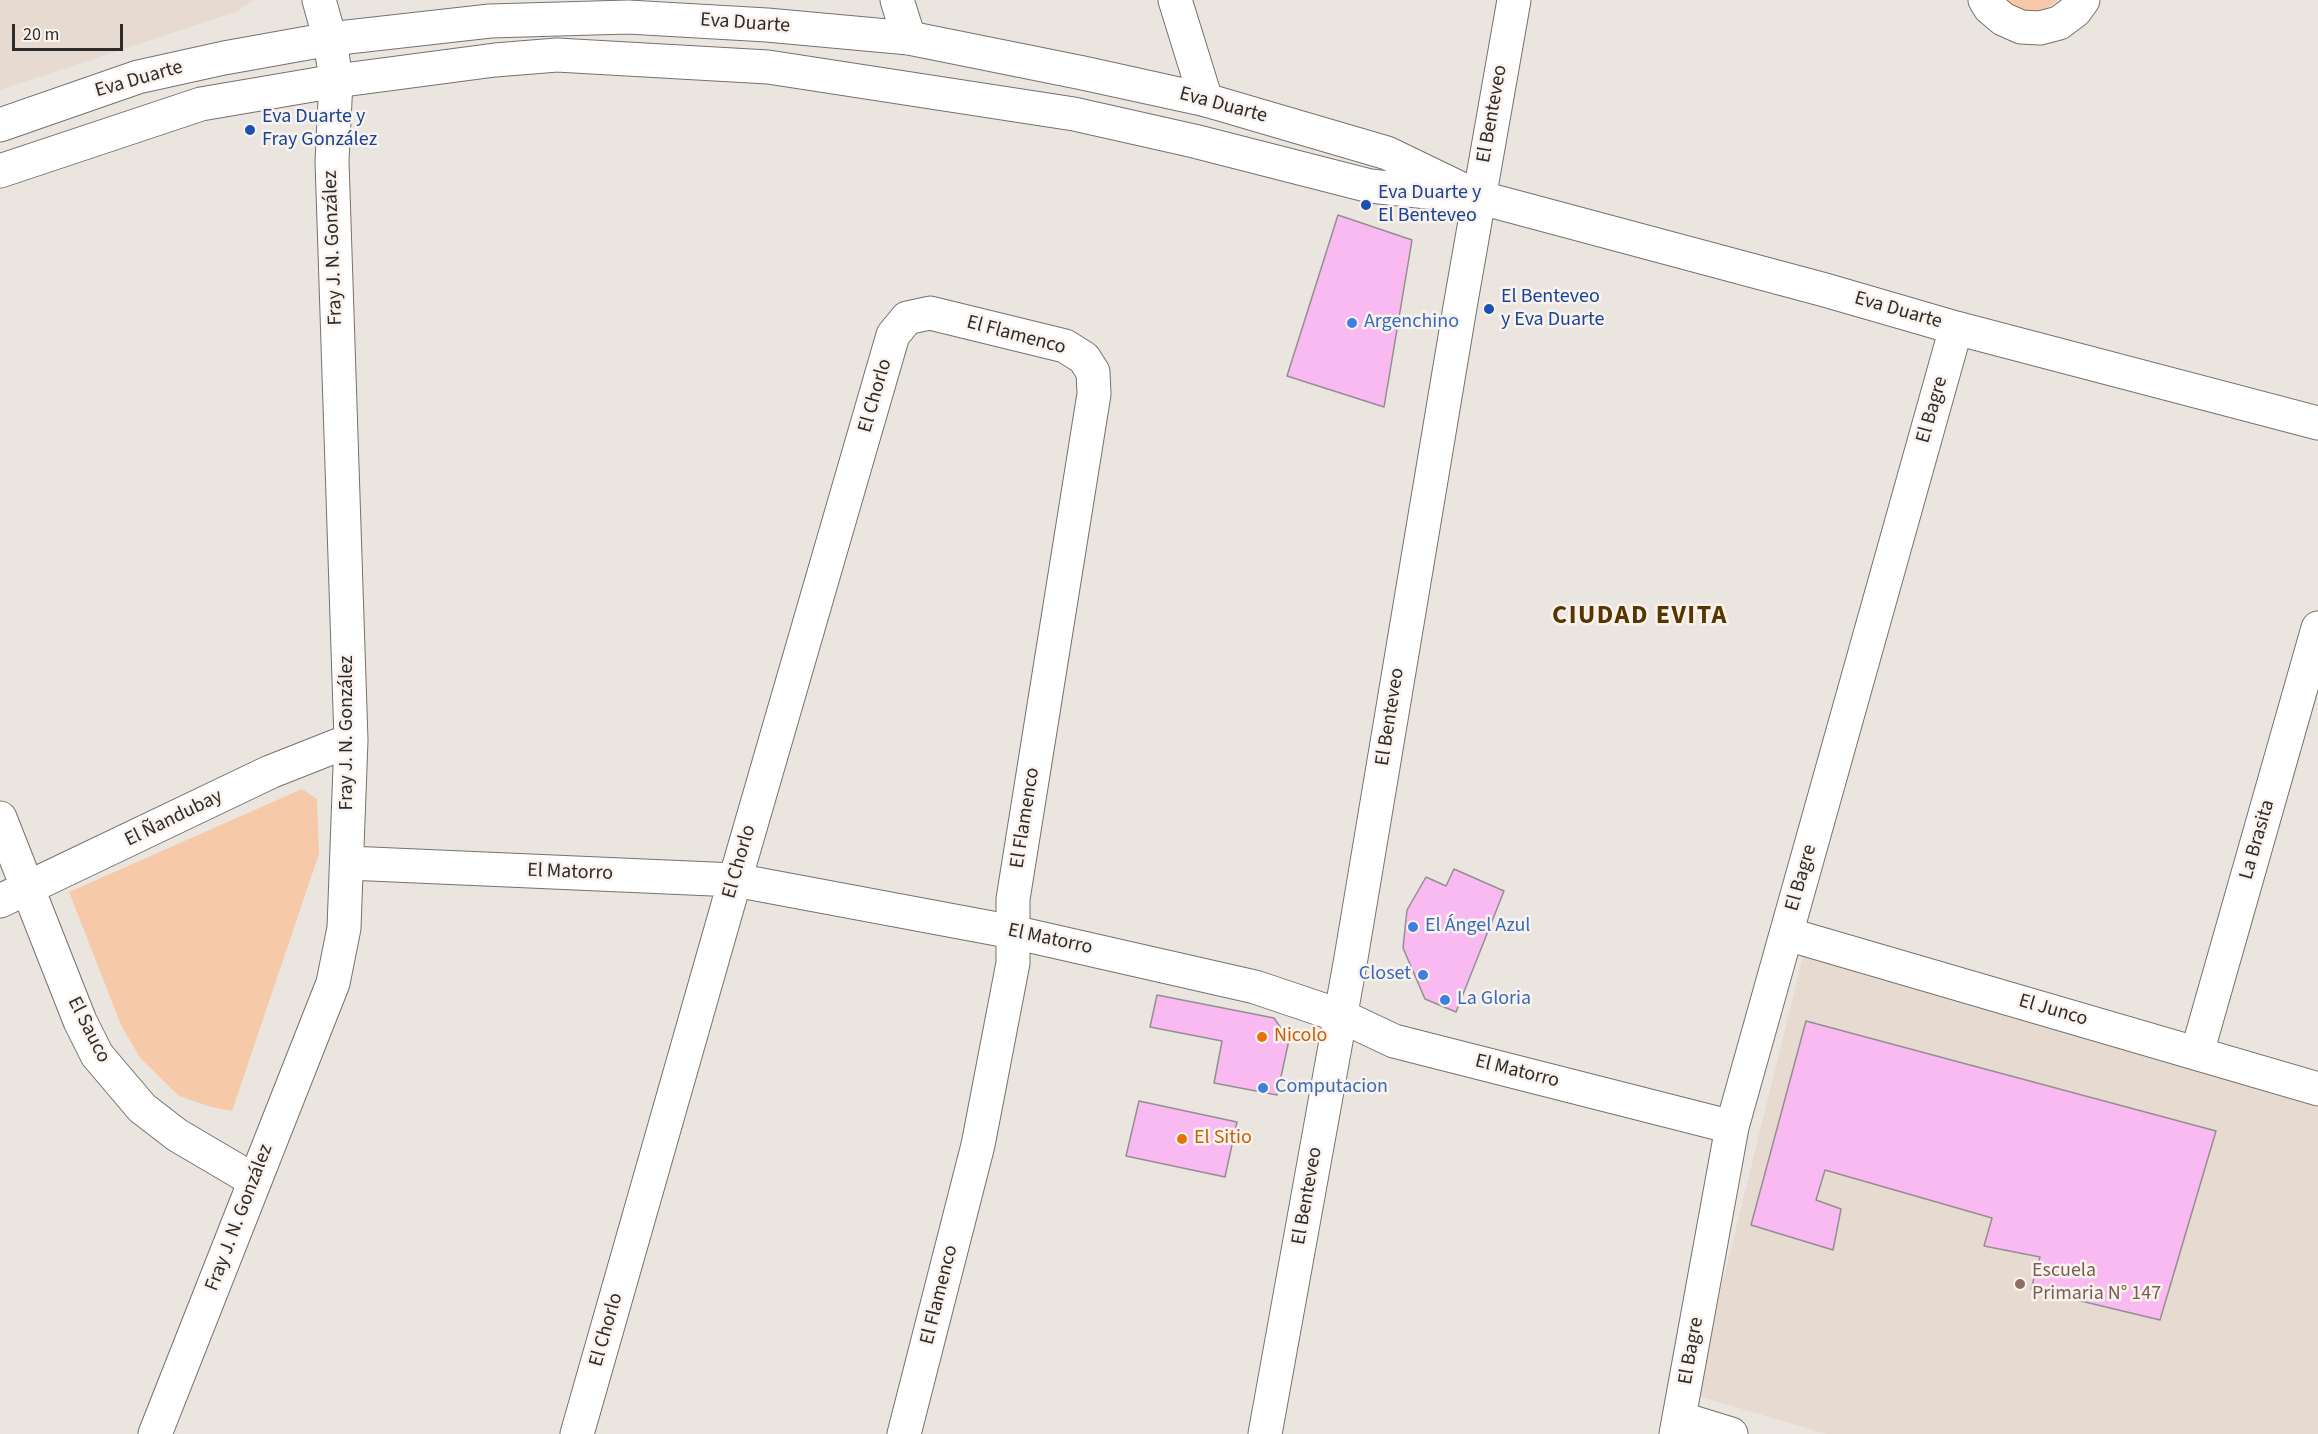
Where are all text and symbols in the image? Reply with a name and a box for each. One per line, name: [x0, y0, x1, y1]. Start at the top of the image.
street label: Eva Duarte: [699, 9, 791, 39]
scale bar: [15, 12, 126, 50]
text: 20 m: [23, 22, 59, 47]
street label: Eva Duarte: [92, 56, 186, 104]
street label: El Benteveo: [1473, 63, 1513, 165]
street label: Eva Duarte: [1176, 83, 1270, 129]
place label: Eva Duarte y Fray González: [262, 106, 377, 153]
marker: Eva Duarte y Fray González: [243, 123, 257, 137]
street label: Fray J. N. González: [319, 170, 349, 326]
place label: Eva Duarte y El Benteveo: [1378, 182, 1481, 229]
marker: Eva Duarte y El Benteveo: [1359, 198, 1373, 212]
place label: El Benteveo y Eva Duarte: [1501, 286, 1604, 333]
street label: Eva Duarte: [1851, 287, 1945, 335]
marker: El Benteveo y Eva Duarte: [1482, 302, 1496, 316]
street label: El Flamenco: [964, 311, 1068, 361]
place label: Argenchino: [1364, 311, 1459, 335]
marker: Argenchino: [1345, 316, 1359, 330]
street label: El Chorlo: [854, 356, 898, 436]
street label: El Bagre: [1912, 374, 1954, 446]
district label: CIUDAD EVITA: [1552, 601, 1728, 633]
street label: Fray J. N. González: [336, 655, 360, 811]
street label: El Benteveo: [1371, 666, 1411, 768]
street label: El Flamenco: [1006, 766, 1046, 870]
street label: El Ñandubay: [121, 785, 227, 853]
street label: La Brasita: [2235, 797, 2281, 883]
street label: El Chorlo: [718, 822, 762, 902]
street label: El Bagre: [1781, 842, 1823, 914]
street label: El Matorro: [527, 860, 613, 886]
place label: El Ángel Azul: [1425, 915, 1530, 939]
street label: El Matorro: [1006, 919, 1094, 961]
marker: El Ángel Azul: [1406, 920, 1420, 934]
place label: Closet: [1359, 963, 1411, 987]
marker: Closet: [1416, 968, 1430, 982]
place label: La Gloria: [1457, 988, 1531, 1012]
street label: El Junco: [2016, 990, 2090, 1032]
street label: El Sauco: [61, 993, 115, 1067]
marker: La Gloria: [1438, 993, 1452, 1007]
place label: Nicolo: [1274, 1025, 1327, 1049]
marker: Nicolo: [1255, 1030, 1269, 1044]
street label: El Matorro: [1472, 1050, 1562, 1094]
place label: Computacion: [1275, 1076, 1388, 1100]
marker: Computacion: [1256, 1081, 1270, 1095]
place label: El Sitio: [1194, 1127, 1252, 1151]
marker: El Sitio: [1175, 1132, 1189, 1146]
street label: Fray J. N. González: [201, 1141, 279, 1295]
street label: El Benteveo: [1288, 1145, 1328, 1247]
street label: El Flamenco: [916, 1243, 964, 1347]
place label: Escuela Primaria N° 147: [2032, 1260, 2161, 1307]
marker: Escuela Primaria N° 147: [2013, 1277, 2027, 1291]
street label: El Chorlo: [585, 1290, 629, 1370]
street label: El Bagre: [1674, 1315, 1710, 1387]

